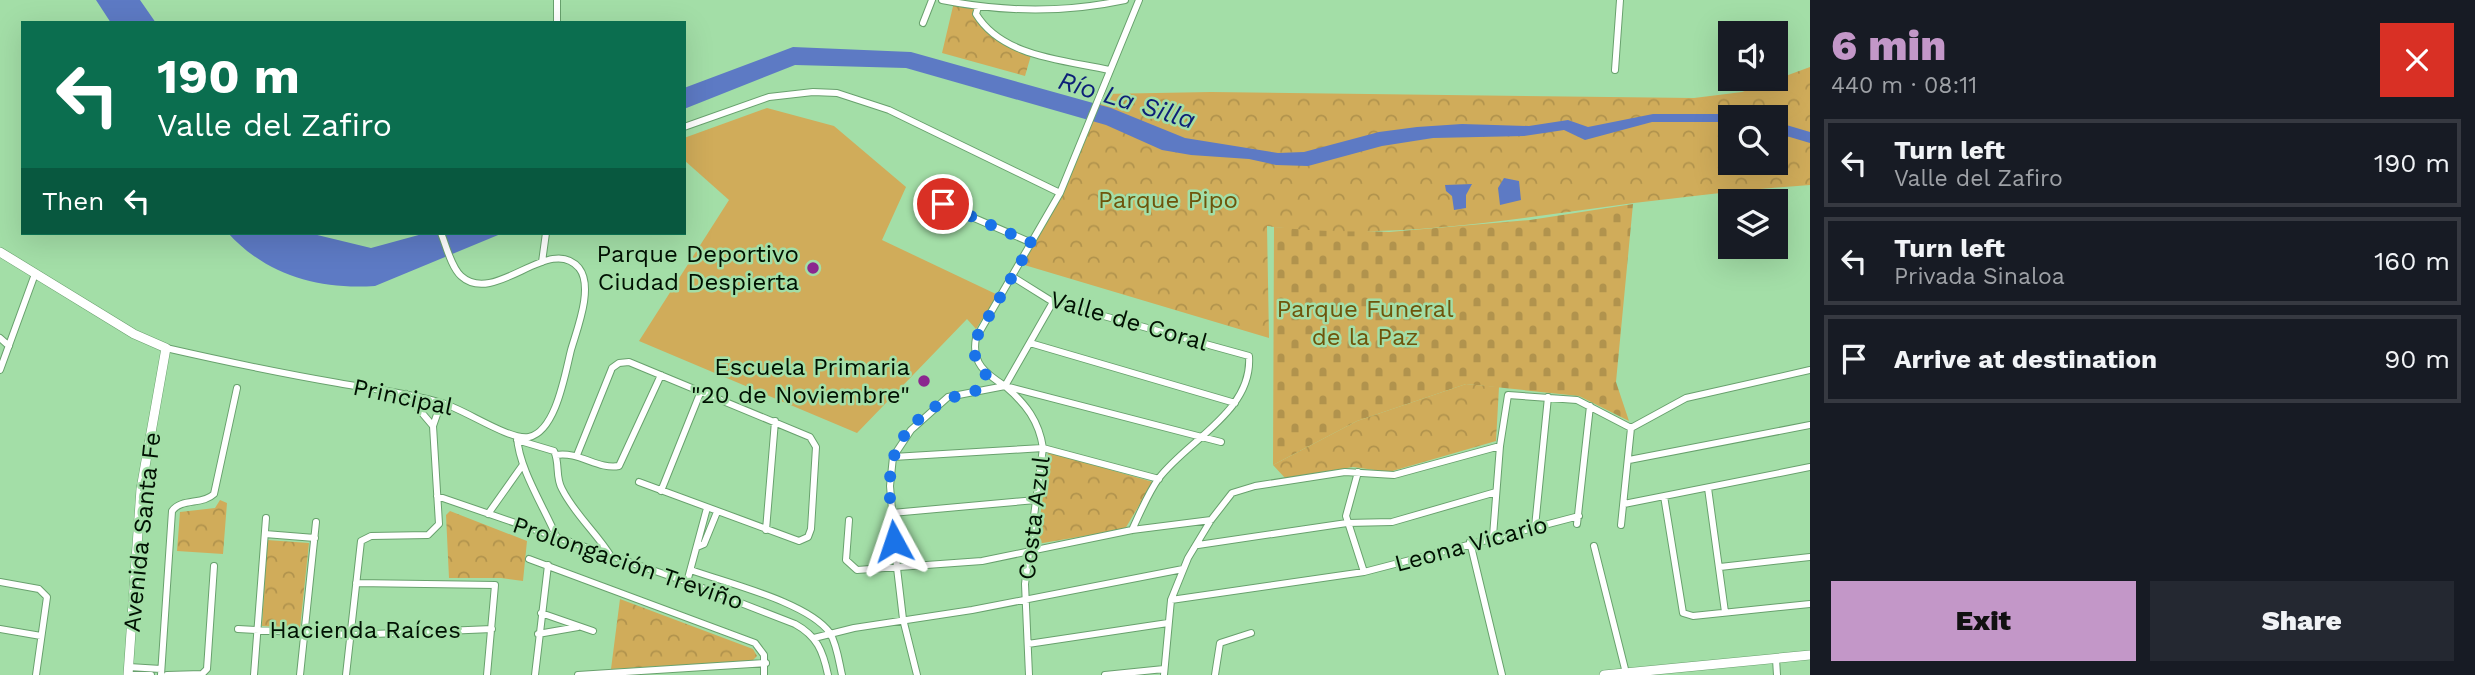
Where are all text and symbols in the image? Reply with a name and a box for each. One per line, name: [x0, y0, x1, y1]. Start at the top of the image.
map controls: [1718, 21, 1788, 259]
button: sound: [1718, 21, 1788, 91]
text: 6 min: [1831, 21, 1946, 70]
button: close: [2380, 23, 2454, 97]
text: 190 m: [157, 47, 300, 105]
icon: left: [42, 49, 133, 140]
water label: Río La Silla: [1055, 65, 1199, 135]
text: 440 m · 08:11: [1831, 72, 1977, 99]
button: search: [1718, 105, 1788, 175]
text: Valle del Zafiro: [157, 106, 392, 144]
text: Turn left: [1894, 135, 2005, 165]
icon: left: [1835, 144, 1873, 182]
text: 190 m: [2374, 148, 2450, 178]
text: Valle del Zafiro: [1894, 165, 2063, 192]
pin: [913, 174, 973, 234]
icon: left: [118, 182, 156, 220]
icon: arrive: [924, 185, 962, 223]
text: Then: [42, 186, 104, 216]
park label: Parque Pipo: [1098, 186, 1238, 214]
button: layers: [1718, 189, 1788, 259]
text: Turn left: [1894, 233, 2005, 263]
place label: Parque Deportivo Ciudad Despierta: [596, 240, 799, 296]
icon: left: [1835, 242, 1873, 280]
text: 160 m: [2374, 246, 2450, 276]
marker: Parque Deportivo Ciudad Despierta: [805, 260, 821, 276]
text: Privada Sinaloa: [1894, 263, 2065, 290]
street label: Valle de Coral: [1047, 285, 1212, 357]
park label: Parque Funeral de la Paz: [1276, 295, 1454, 351]
icon: arrive: [1835, 340, 1873, 378]
text: Arrive at destination: [1894, 344, 2157, 374]
text: 90 m: [2384, 344, 2450, 374]
place label: Escuela Primaria "20 de Noviembre": [691, 353, 910, 409]
street label: Principal: [350, 373, 456, 421]
marker: Escuela Primaria "20 de Noviembre": [916, 373, 932, 389]
street label: Avenida Santa Fe: [118, 431, 166, 633]
street label: Costa Azul: [1013, 454, 1056, 582]
position arrow: [857, 504, 931, 578]
street label: Prolongación Treviño: [509, 510, 747, 616]
street label: Leona Vicario: [1392, 510, 1550, 578]
button: Exit: [1831, 581, 2136, 661]
button: Share: [2150, 581, 2454, 661]
street label: Hacienda Raíces: [269, 616, 461, 644]

